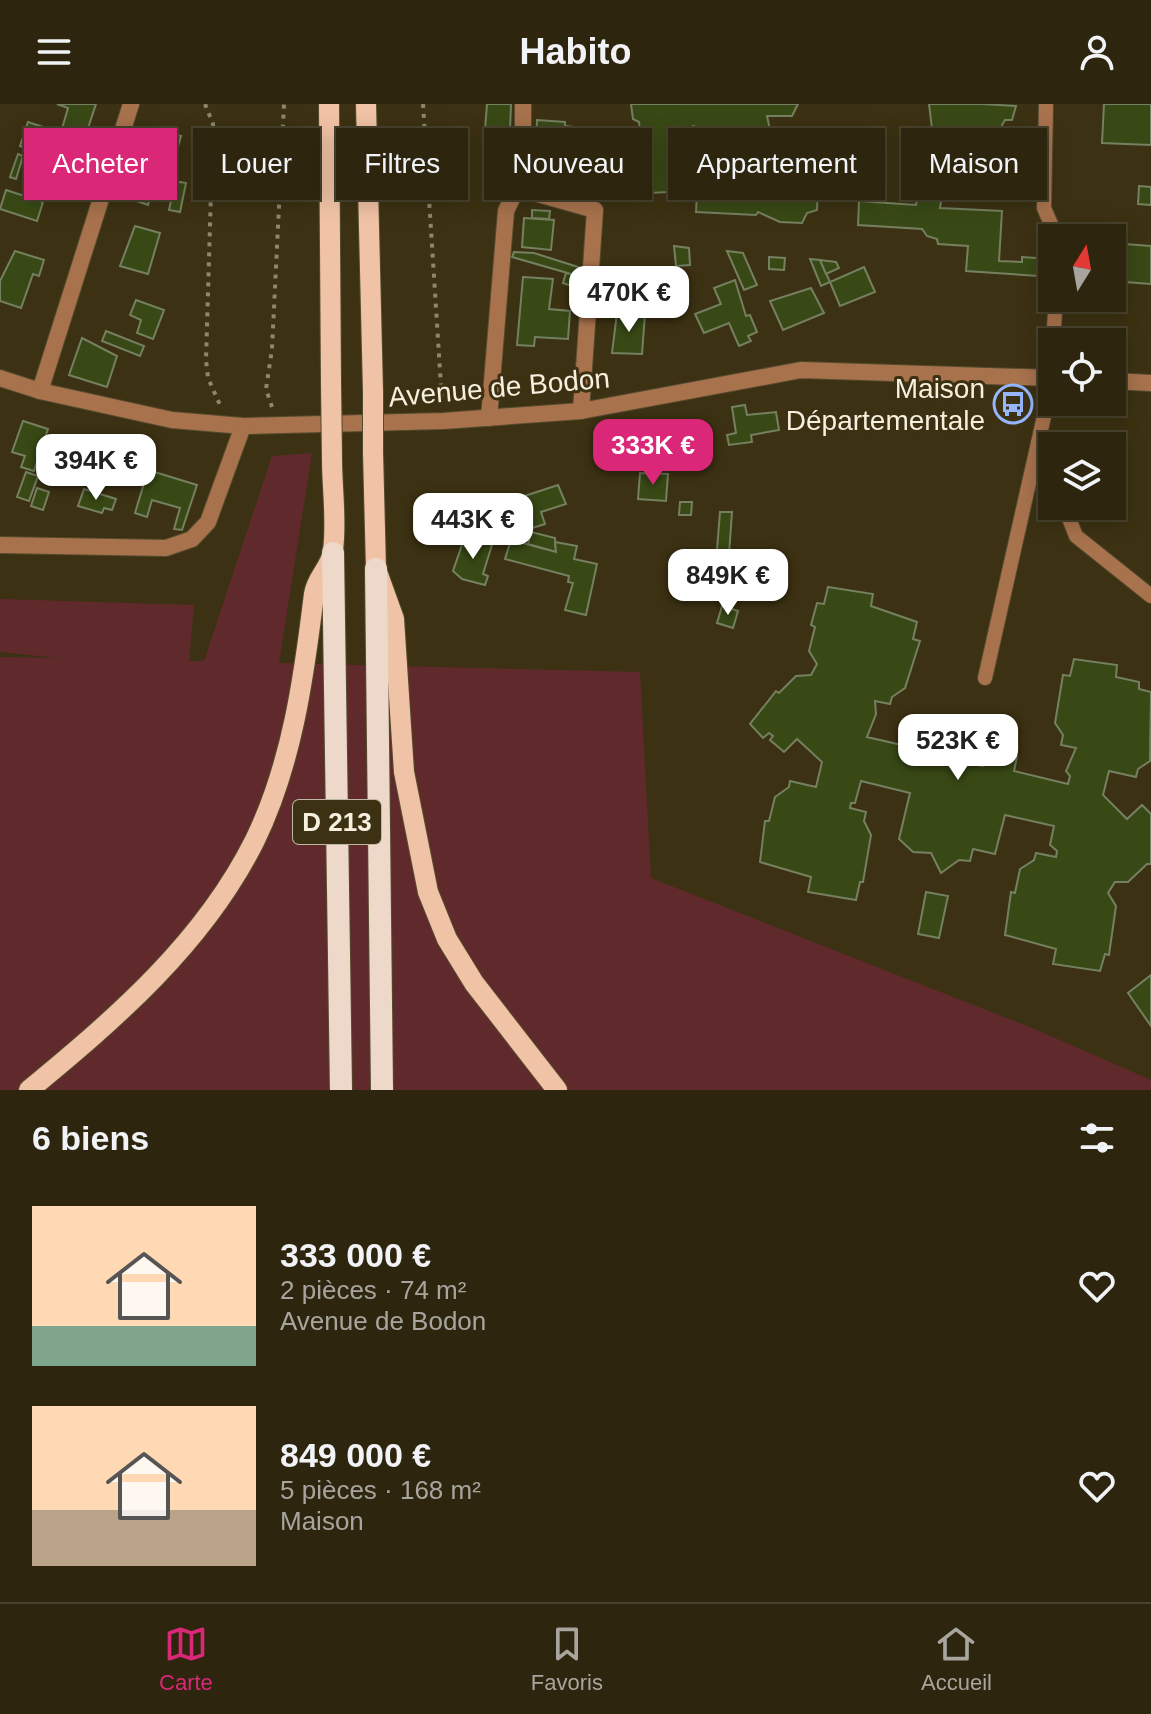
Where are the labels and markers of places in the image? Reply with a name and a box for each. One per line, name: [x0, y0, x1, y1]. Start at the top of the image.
pin: 470K €: [564, 266, 694, 334]
place label: Maison Départementale: [786, 373, 985, 436]
bus stop icon: Maison Départementale: [992, 383, 1034, 425]
pin: 333K €: [588, 419, 718, 487]
pin: 394K €: [31, 434, 161, 502]
pin: 443K €: [408, 493, 538, 561]
pin: 849K €: [663, 549, 793, 617]
pin: 523K €: [893, 714, 1023, 782]

